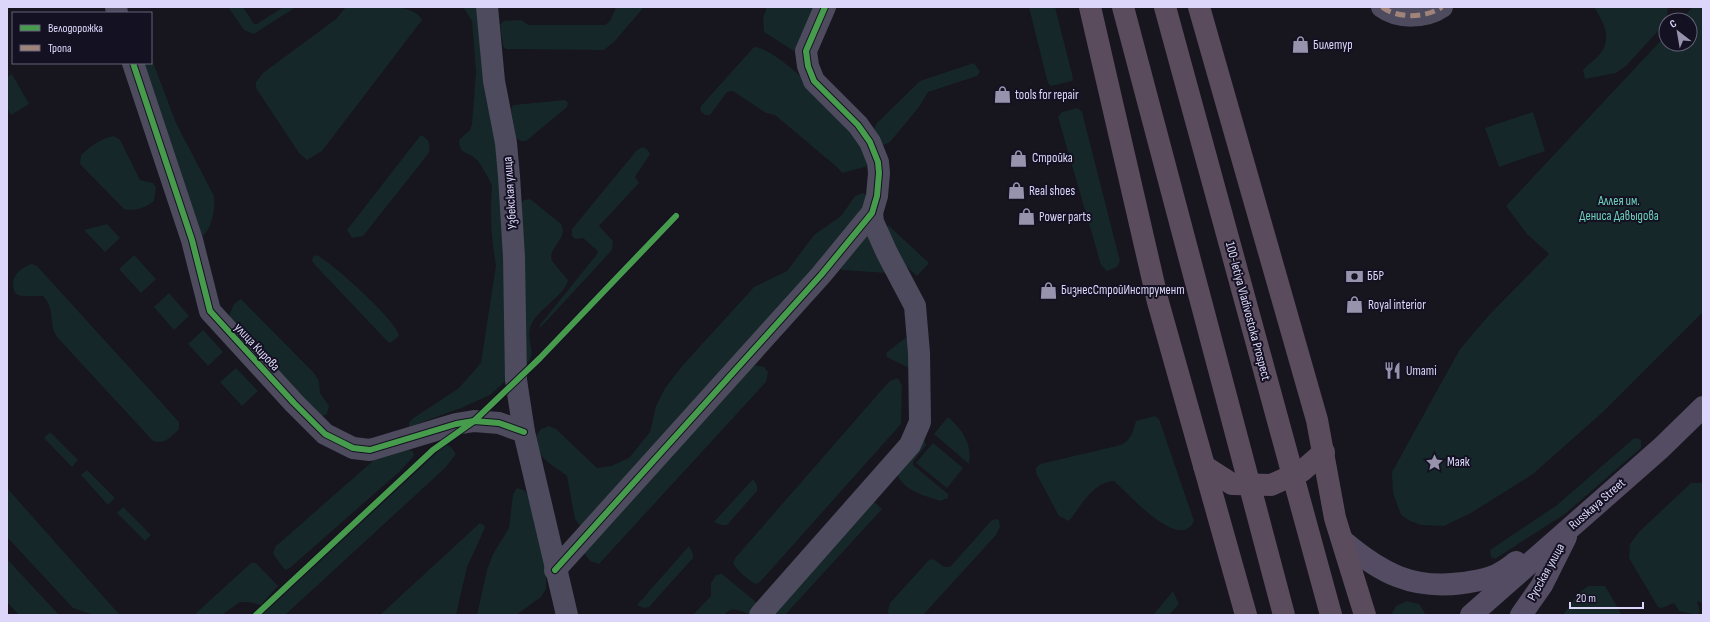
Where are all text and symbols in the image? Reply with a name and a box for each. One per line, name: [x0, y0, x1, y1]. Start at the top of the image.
legend: [12, 12, 152, 64]
north arrow: [1658, 12, 1698, 52]
text: С: [1667, 17, 1679, 31]
text: Велодорожка: [48, 21, 103, 36]
shop icon: Билетур: [1290, 35, 1310, 55]
place label: Билетур: [1313, 37, 1353, 53]
text: Тропа: [48, 41, 72, 56]
shop icon: tools for repair: [992, 85, 1012, 105]
place label: tools for repair: [1015, 87, 1079, 103]
shop icon: Стройка: [1009, 148, 1029, 168]
place label: Стройка: [1032, 150, 1073, 166]
street label: Узбекская улица: [499, 156, 521, 230]
shop icon: Real shoes: [1006, 181, 1026, 201]
place label: Real shoes: [1029, 183, 1075, 199]
park label: Аллея им. Дениса Давыдова: [1579, 193, 1659, 224]
shop icon: Power parts: [1016, 207, 1036, 227]
place label: Power parts: [1039, 209, 1091, 225]
street label: 100-letiya Vladivostoka Prospect: [1222, 240, 1274, 382]
bank icon: ББР: [1344, 266, 1364, 286]
place label: ББР: [1367, 268, 1384, 284]
shop icon: БизнесСтройИнструмент: [1038, 280, 1058, 300]
place label: БизнесСтройИнструмент: [1061, 282, 1185, 298]
shop icon: Royal interior: [1345, 295, 1365, 315]
place label: Royal interior: [1368, 297, 1426, 313]
street label: улица Кирова: [231, 320, 283, 374]
restaurant icon: Umami: [1383, 361, 1403, 381]
place label: Umami: [1406, 363, 1437, 379]
place icon: Маяк: [1424, 452, 1444, 472]
place label: Маяк: [1447, 454, 1470, 470]
street label: Russkaya Street: [1565, 475, 1629, 533]
street label: Русская улица: [1524, 541, 1568, 603]
scale bar: [1570, 584, 1643, 610]
text: 20 m: [1576, 591, 1596, 606]

